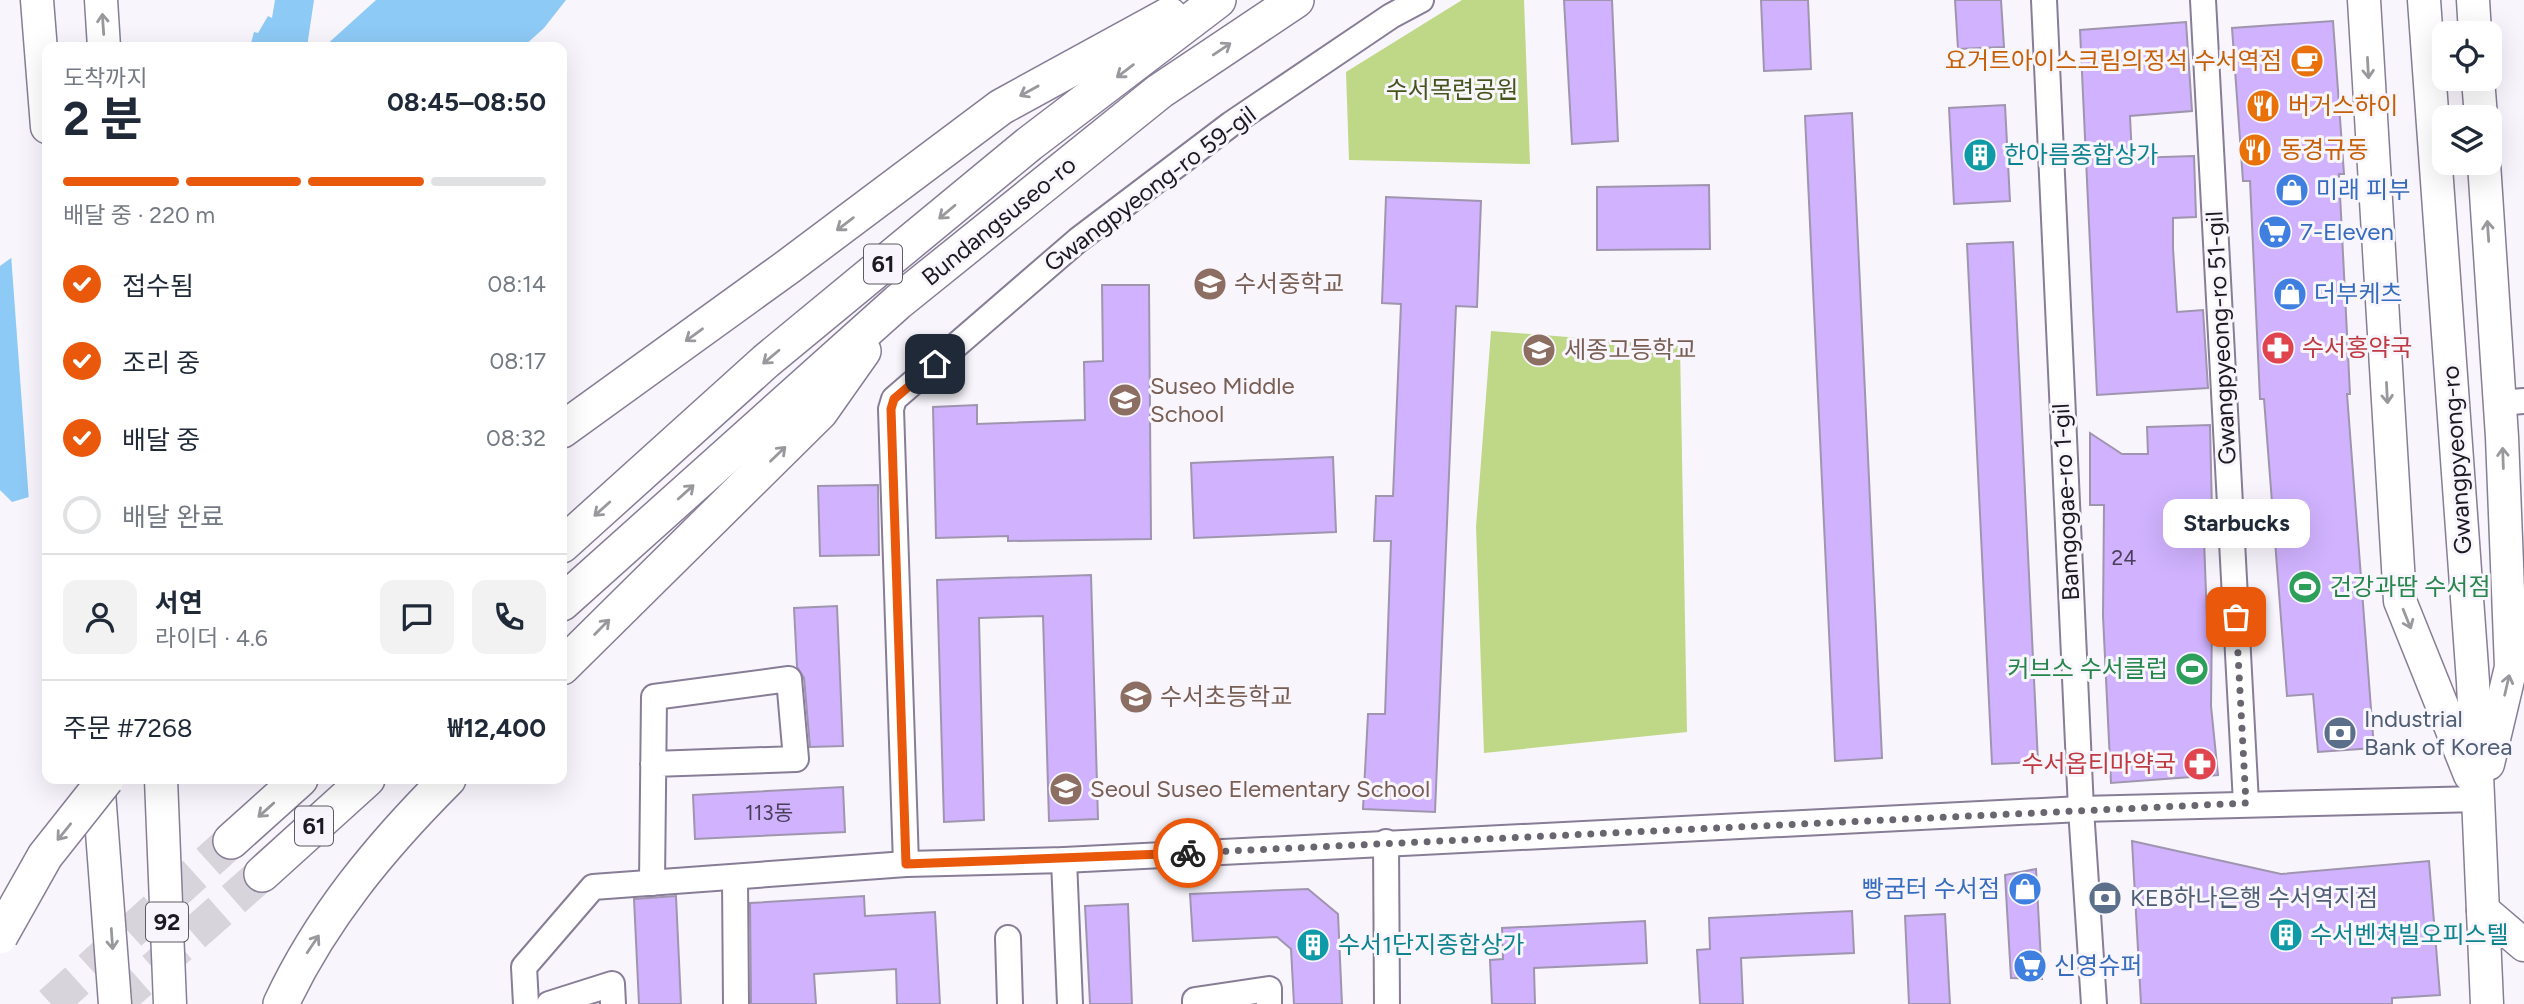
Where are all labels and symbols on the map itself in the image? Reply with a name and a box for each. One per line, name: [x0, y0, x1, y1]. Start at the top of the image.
one-way arrow: [96, 12, 109, 35]
one-way arrow: [1211, 42, 1231, 56]
cafe icon: 요거트아이스크림의정석 수서역점: [2288, 42, 2326, 80]
place label: 요거트아이스크림의정석 수서역점: [1945, 46, 2282, 75]
one-way arrow: [2362, 56, 2375, 79]
one-way arrow: [1116, 64, 1135, 78]
park label: 수서목련공원: [1386, 75, 1518, 104]
one-way arrow: [1020, 85, 1040, 99]
restaurant icon: 버거스하이: [2244, 87, 2282, 125]
place label: 버거스하이: [2288, 91, 2398, 120]
street label: Gwangpyeong-ro 59-gil: [1038, 100, 1261, 278]
restaurant icon: 동경규동: [2236, 131, 2274, 169]
place label: 동경규동: [2280, 135, 2368, 164]
building icon: 한아름종합상가: [1961, 136, 1999, 174]
place label: 한아름종합상가: [2004, 140, 2159, 169]
street label: Bundangsuseo-ro: [916, 150, 1082, 292]
shop icon: 미래 피부: [2273, 171, 2311, 209]
place label: 미래 피부: [2316, 175, 2410, 204]
one-way arrow: [938, 204, 956, 220]
street label: Gwangpyeong-ro 51-gil: [2199, 211, 2242, 466]
supermarket icon: 7-Eleven: [2256, 213, 2294, 251]
one-way arrow: [836, 217, 855, 232]
place label: 7-Eleven: [2300, 217, 2394, 246]
one-way arrow: [2481, 220, 2494, 243]
road number: 61: [864, 244, 902, 284]
school or university icon: 수서중학교: [1191, 265, 1229, 303]
place label: 수서중학교: [1234, 269, 1344, 298]
shop icon: 더부케츠: [2271, 275, 2309, 313]
place label: 더부케츠: [2314, 279, 2402, 308]
one-way arrow: [685, 328, 704, 342]
pharmacy icon: 수서홍약국: [2259, 329, 2297, 367]
school or university icon: 세종고등학교: [1520, 331, 1558, 369]
place label: 수서홍약국: [2302, 333, 2412, 362]
pin: [905, 334, 965, 394]
place label: 세종고등학교: [1564, 335, 1696, 364]
one-way arrow: [763, 349, 781, 365]
street label: Gwangpyeong-ro: [2435, 365, 2478, 555]
place label: Suseo Middle School: [1150, 371, 1295, 428]
school or university icon: Suseo Middle School: [1106, 381, 1144, 419]
one-way arrow: [2381, 381, 2394, 404]
street label: Bamgogae-ro 1-gil: [2046, 403, 2085, 601]
one-way arrow: [769, 446, 786, 463]
one-way arrow: [2496, 447, 2509, 470]
one-way arrow: [677, 484, 695, 500]
callout: Starbucks: [2162, 498, 2310, 547]
one-way arrow: [593, 501, 611, 517]
house number: 24: [2112, 545, 2136, 570]
sports icon: 건강과땀 수서점: [2286, 568, 2324, 606]
place label: 건강과땀 수서점: [2330, 572, 2491, 601]
pin: [2206, 587, 2266, 647]
one-way arrow: [2401, 607, 2414, 629]
one-way arrow: [593, 619, 610, 636]
sports icon: 커브스 수서클럽: [2173, 650, 2211, 688]
place label: 커브스 수서클럽: [2008, 654, 2168, 683]
one-way arrow: [2500, 674, 2514, 697]
school or university icon: 수서초등학교: [1117, 678, 1155, 716]
place label: 수서초등학교: [1160, 682, 1292, 711]
place label: Industrial Bank of Korea: [2364, 704, 2512, 761]
bank icon: Industrial Bank of Korea: [2321, 714, 2359, 752]
pharmacy icon: 수서옵티마약국: [2181, 745, 2219, 783]
place label: 수서옵티마약국: [2021, 749, 2176, 778]
school or university icon: Seoul Suseo Elementary School: [1047, 770, 1085, 808]
place label: Seoul Suseo Elementary School: [1090, 774, 1430, 803]
house number: 113동: [745, 800, 793, 825]
one-way arrow: [257, 802, 275, 818]
road number: 61: [295, 806, 333, 846]
courier: [1153, 818, 1223, 888]
one-way arrow: [56, 822, 71, 840]
shop icon: 빵굼터 수서점: [2006, 870, 2044, 908]
place label: 빵굼터 수서점: [1862, 874, 2000, 903]
bank icon: KEB하나은행 수서역지점: [2086, 879, 2124, 917]
place label: KEB하나은행 수서역지점: [2130, 883, 2378, 912]
road number: 92: [146, 903, 188, 942]
building icon: 수서벤쳐빌오피스텔: [2267, 916, 2305, 954]
place label: 수서벤쳐빌오피스텔: [2310, 920, 2509, 949]
building icon: 수서1단지종합상가: [1294, 926, 1332, 964]
one-way arrow: [105, 927, 118, 950]
place label: 수서1단지종합상가: [1338, 930, 1525, 959]
one-way arrow: [306, 935, 320, 954]
supermarket icon: 신영슈퍼: [2011, 947, 2049, 985]
place label: 신영슈퍼: [2054, 951, 2142, 980]

